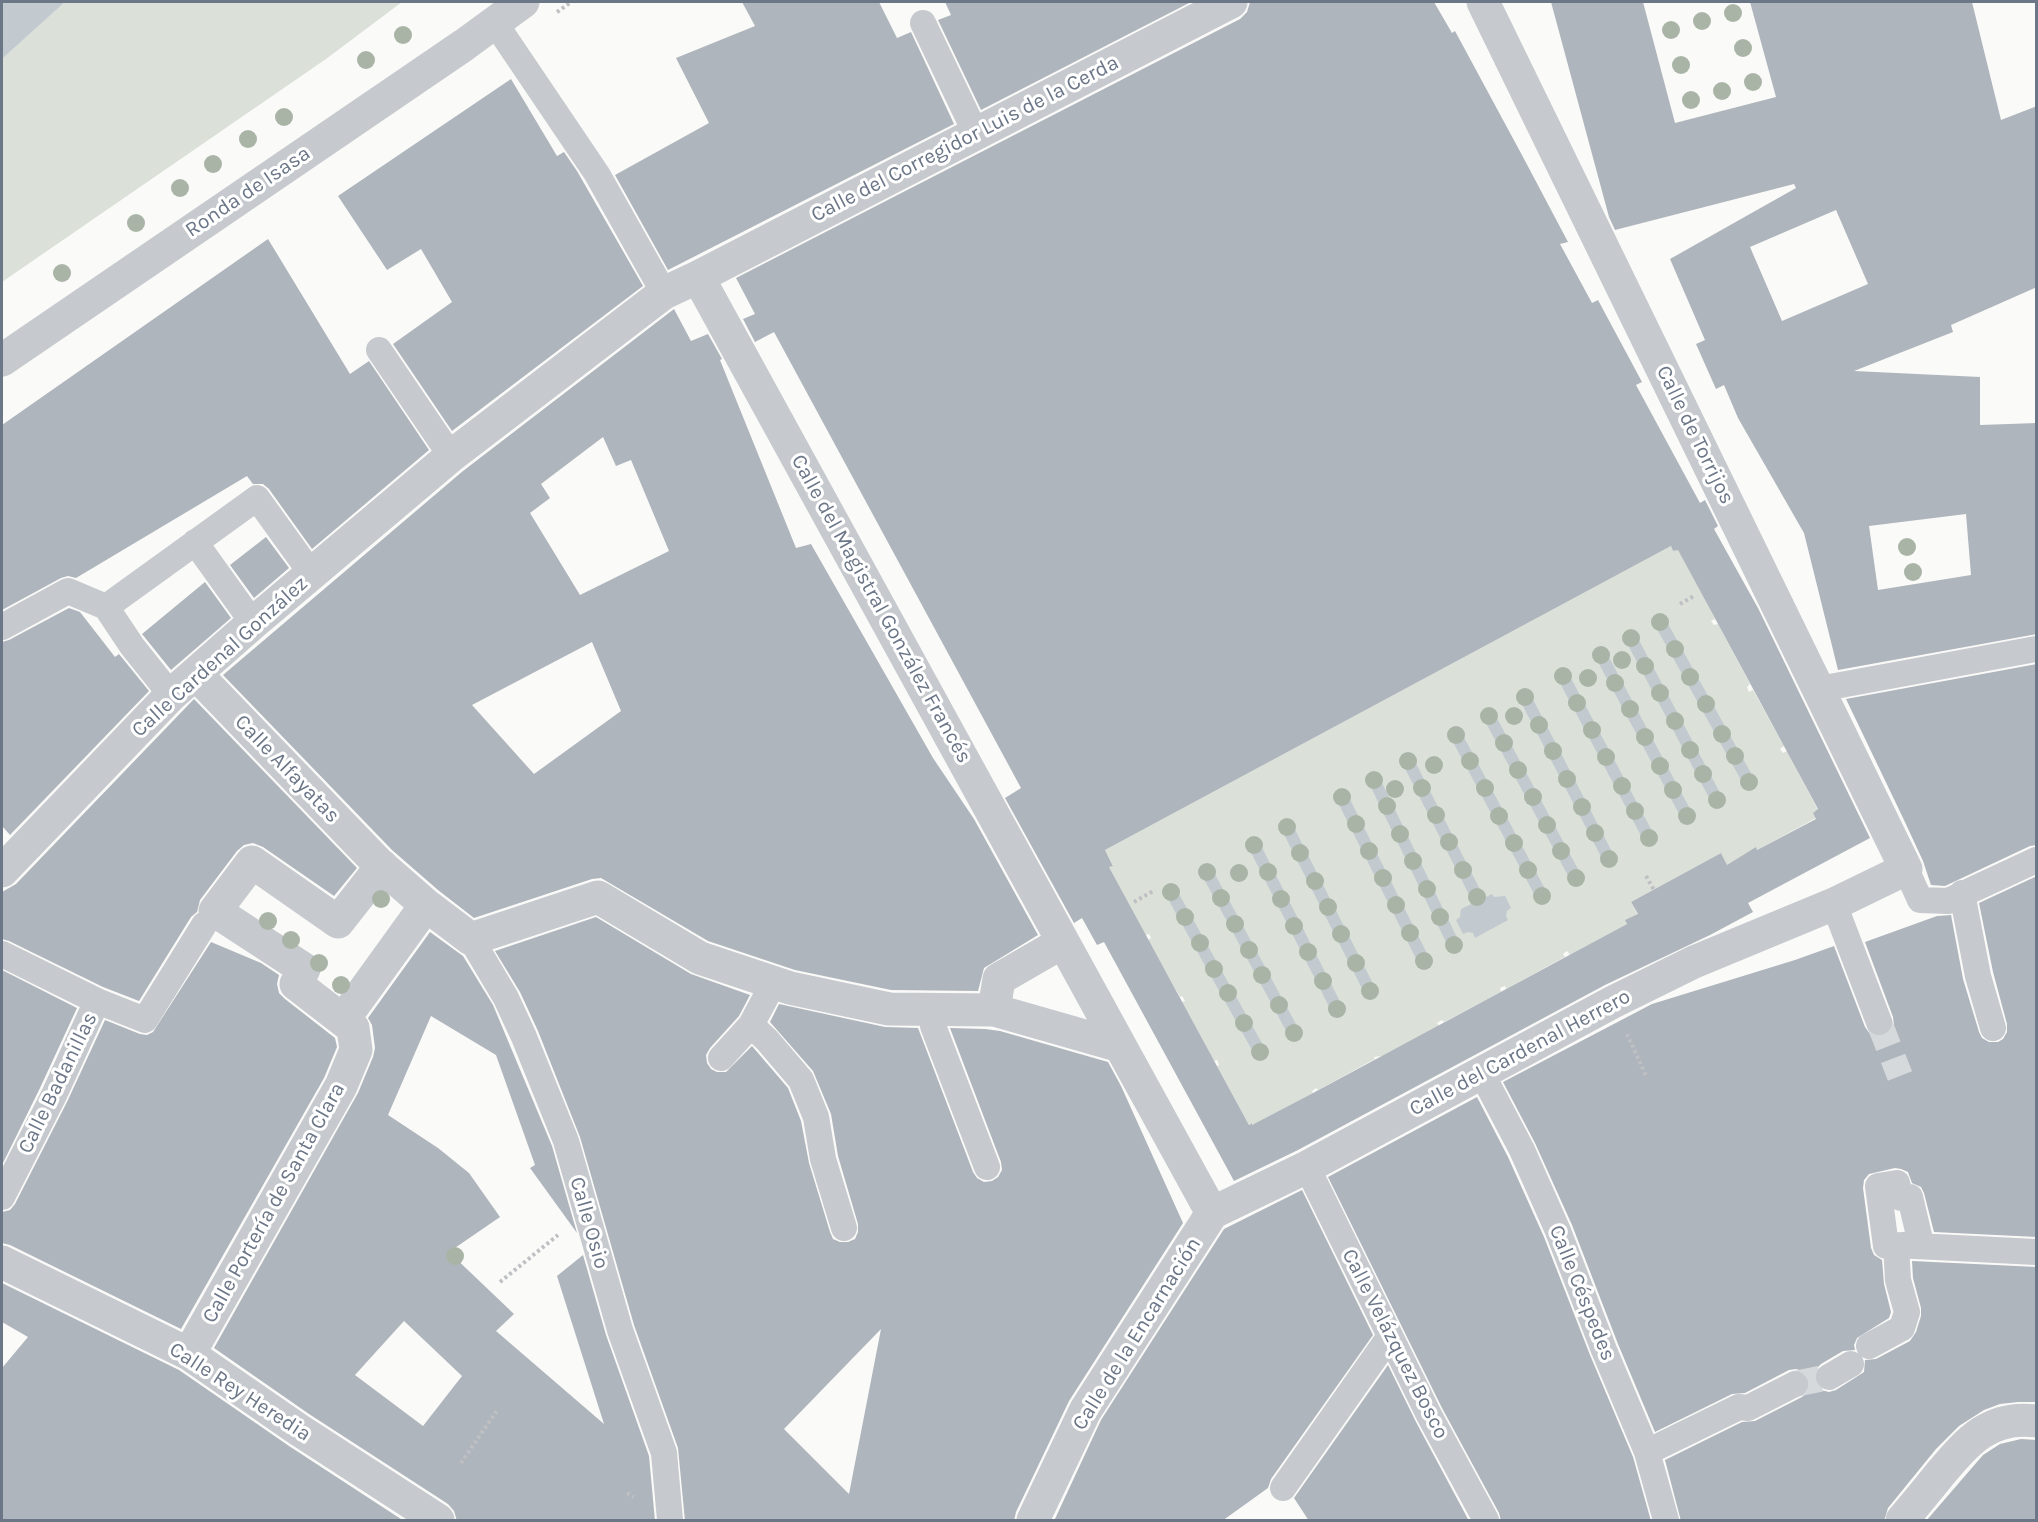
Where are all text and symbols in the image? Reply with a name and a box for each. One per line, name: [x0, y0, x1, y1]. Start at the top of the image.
street label: Calle del Corregidor Luis de la Cerda: [807, 50, 1123, 228]
street label: Ronda de Isasa: [181, 141, 315, 243]
street label: Calle de Torrijos: [1651, 362, 1739, 508]
street label: Calle del Magistral González Francés: [785, 450, 977, 768]
street label: Calle Cardenal González: [127, 571, 313, 743]
street label: Calle Alfayatas: [229, 710, 345, 828]
street label: Calle del Cardenal Herrero: [1405, 984, 1635, 1122]
street label: Calle Badanillas: [13, 1008, 103, 1158]
street label: Calle Portería de Santa Clara: [197, 1078, 351, 1328]
street label: Calle Osio: [564, 1174, 614, 1272]
street label: Calle Céspedes: [1543, 1222, 1621, 1364]
street label: Calle de la Encarnación: [1067, 1233, 1207, 1435]
street label: Calle Velázquez Bosco: [1336, 1245, 1454, 1443]
street label: Calle Rey Heredia: [164, 1337, 316, 1447]

